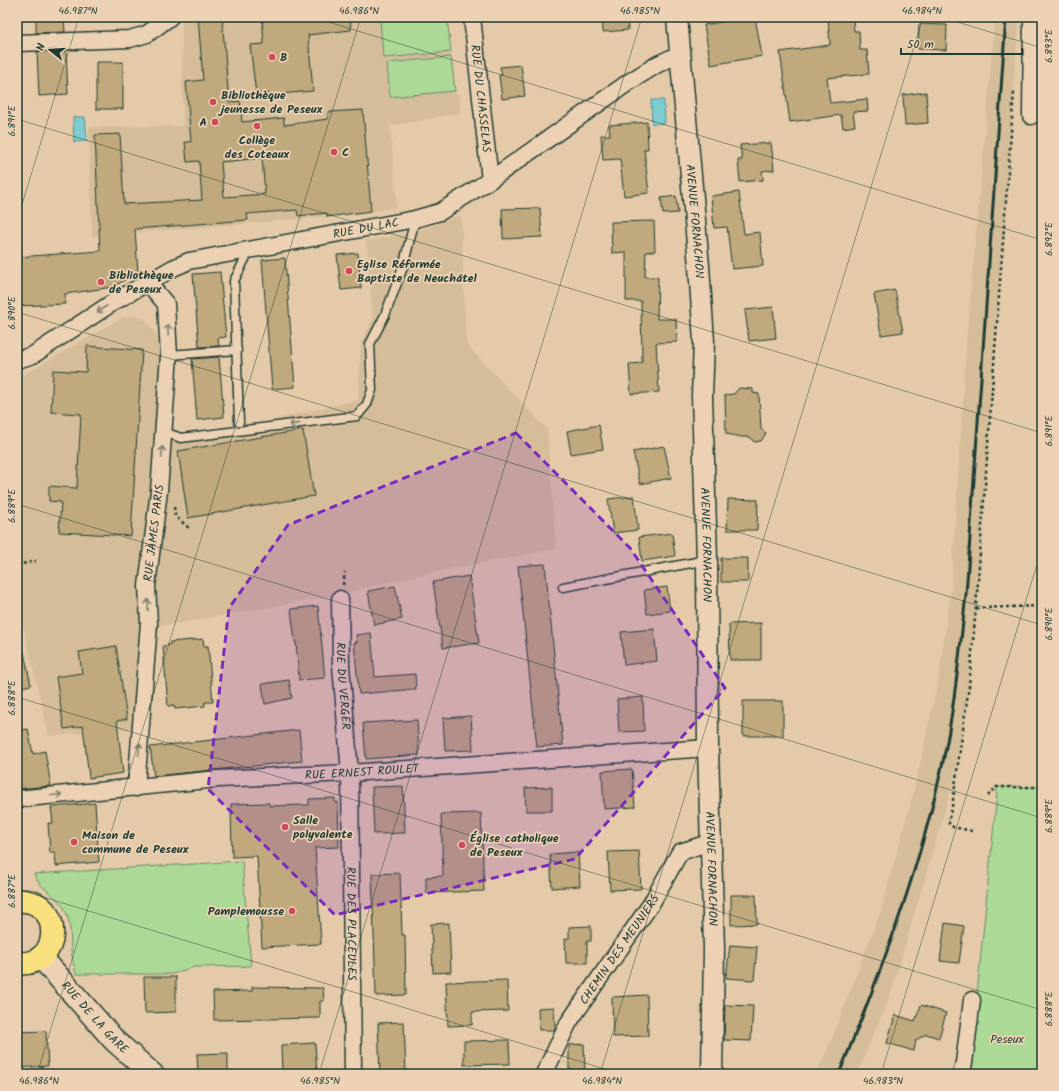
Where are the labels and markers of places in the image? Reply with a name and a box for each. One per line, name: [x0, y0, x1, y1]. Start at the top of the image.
place label: B: [280, 48, 288, 67]
marker: B: [267, 52, 277, 62]
place label: Bibliothèque jeunesse de Peseux: [217, 86, 323, 119]
marker: Bibliothèque jeunesse de Peseux: [208, 97, 218, 107]
place label: A: [199, 113, 207, 132]
marker: A: [210, 117, 220, 127]
marker: Collège des Coteaux: [252, 121, 262, 131]
place label: Collège des Coteaux: [225, 131, 289, 164]
place label: C: [342, 143, 349, 162]
marker: C: [329, 147, 339, 157]
place label: Eglise Réformée Baptiste de Neuchâtel: [357, 255, 477, 288]
place label: Bibliothèque de Peseux: [109, 266, 174, 299]
marker: Eglise Réformée Baptiste de Neuchâtel: [344, 266, 354, 276]
marker: Bibliothèque de Peseux: [96, 277, 106, 287]
place label: Salle polyvalente: [292, 811, 353, 844]
marker: Salle polyvalente: [280, 822, 290, 832]
place label: Maison de commune de Peseux: [82, 826, 189, 859]
place label: Église catholique de Peseux: [470, 829, 559, 862]
marker: Maison de commune de Peseux: [69, 837, 79, 847]
marker: Église catholique de Peseux: [457, 840, 467, 850]
place label: Pamplemousse: [208, 902, 284, 921]
marker: Pamplemousse: [287, 906, 297, 916]

